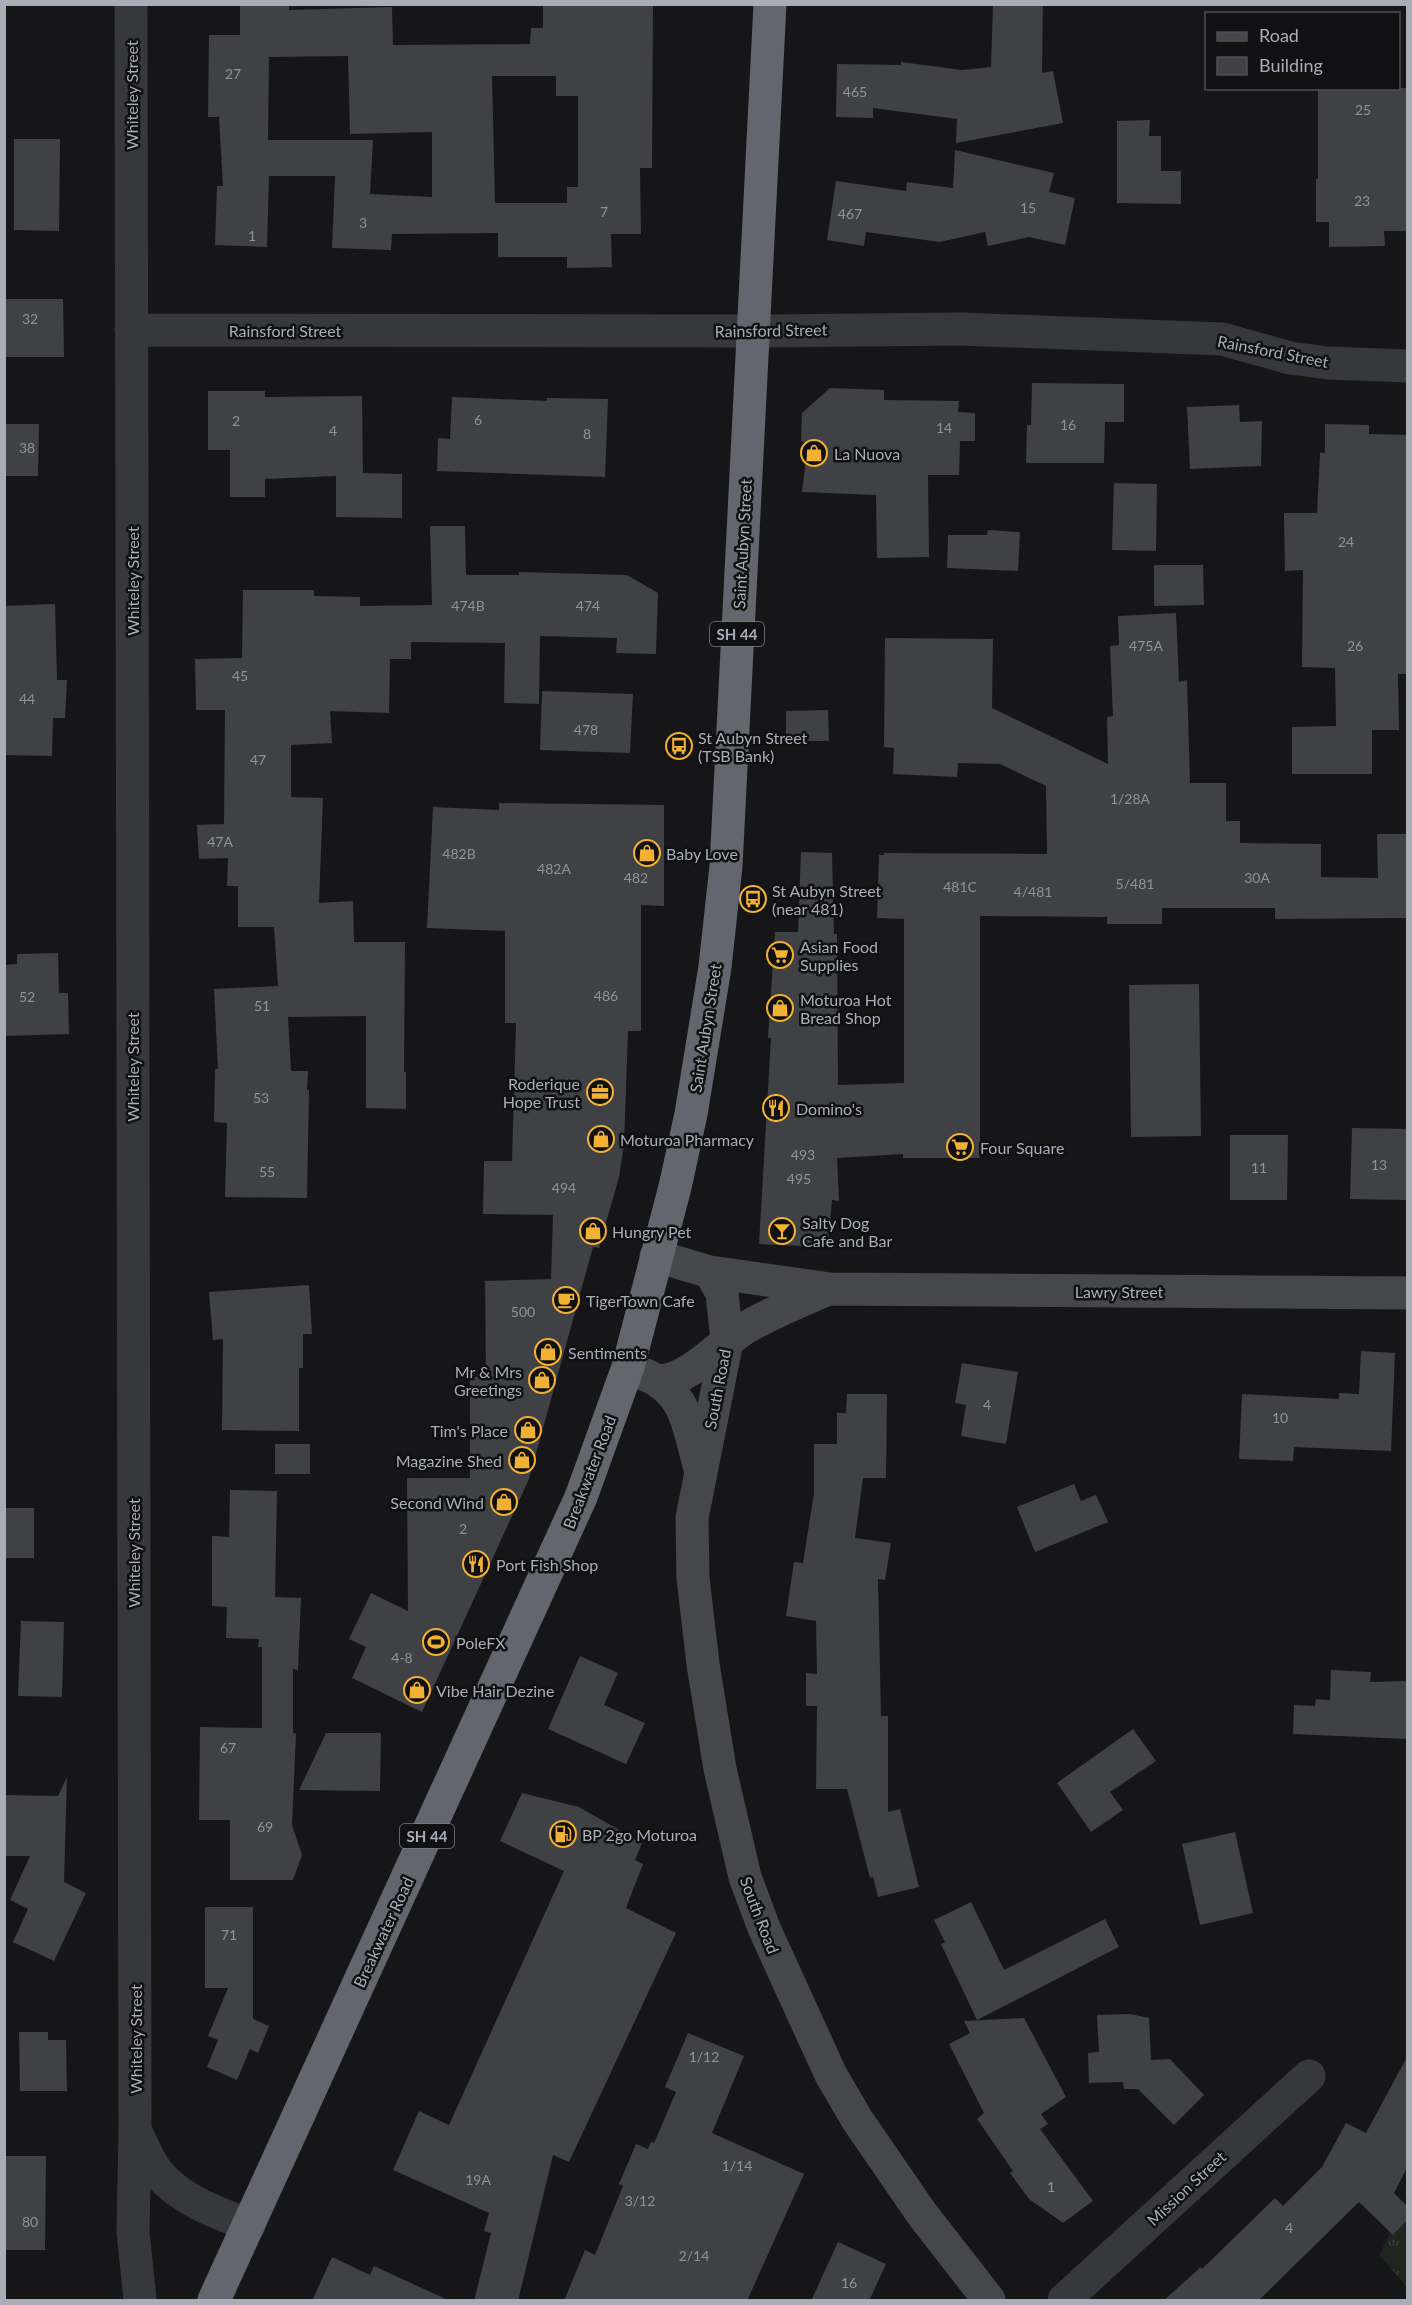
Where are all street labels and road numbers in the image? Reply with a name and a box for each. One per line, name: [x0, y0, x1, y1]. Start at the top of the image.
street label: Whiteley Street: [122, 40, 141, 150]
street label: Rainsford Street: [715, 320, 828, 340]
street label: Rainsford Street: [229, 321, 342, 340]
street label: Rainsford Street: [1216, 331, 1330, 371]
street label: Saint Aubyn Street: [729, 478, 755, 610]
street label: Whiteley Street: [123, 526, 142, 636]
road number: SH 44: [710, 622, 764, 646]
street label: Saint Aubyn Street: [685, 962, 725, 1094]
street label: Whiteley Street: [123, 1012, 142, 1122]
street label: Lawry Street: [1075, 1282, 1164, 1301]
street label: South Road: [700, 1347, 734, 1431]
street label: Breakwater Road: [559, 1413, 619, 1531]
street label: Whiteley Street: [124, 1498, 143, 1608]
road number: SH 44: [400, 1824, 454, 1848]
street label: Breakwater Road: [349, 1874, 417, 1990]
street label: South Road: [737, 1874, 783, 1956]
street label: Whiteley Street: [126, 1984, 145, 2094]
street label: Mission Street: [1143, 2147, 1229, 2229]

